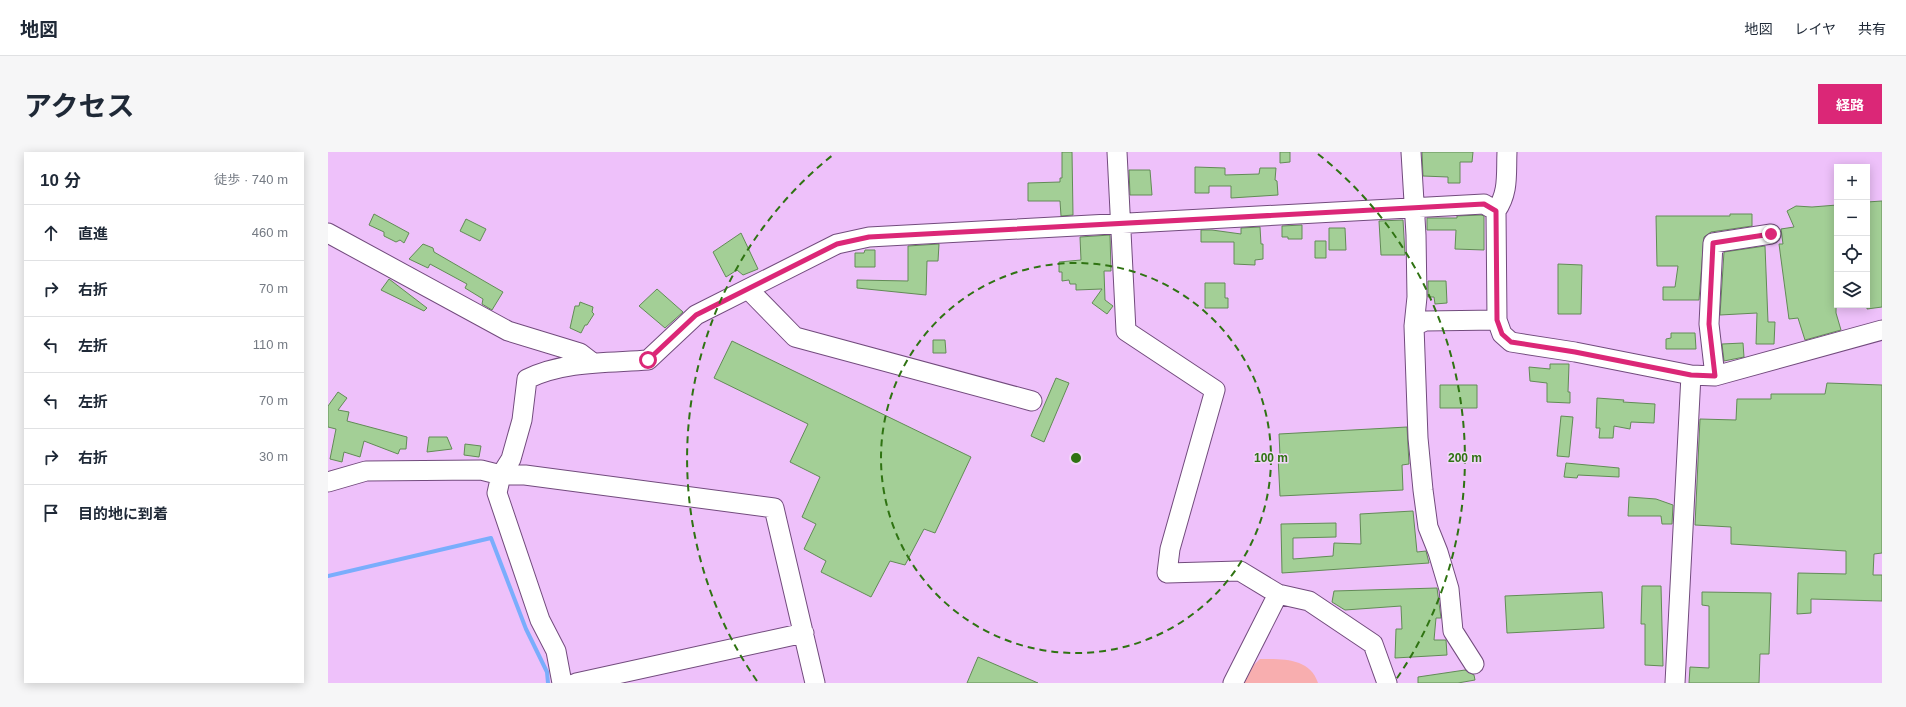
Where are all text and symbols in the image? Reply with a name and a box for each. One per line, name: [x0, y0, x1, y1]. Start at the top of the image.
text: 地図: [20, 19, 58, 40]
text: 地図: [1744, 21, 1772, 37]
text: レイヤ: [1794, 21, 1836, 37]
text: 共有: [1858, 21, 1886, 37]
button: 経路: [1818, 84, 1882, 124]
text: アクセス: [24, 91, 135, 122]
map controls: [1834, 164, 1870, 308]
button: +: [1834, 164, 1870, 200]
text: 10 分: [40, 171, 81, 190]
text: 徒歩 · 740 m: [214, 172, 288, 187]
button: −: [1834, 200, 1870, 236]
icon: ahead: [40, 222, 62, 244]
text: 直進: [78, 225, 108, 242]
text: 460 m: [252, 225, 288, 240]
route end: [1762, 225, 1780, 243]
button: locate: [1834, 236, 1870, 272]
button: layers: [1834, 272, 1870, 308]
icon: right: [40, 278, 62, 300]
text: 右折: [78, 281, 108, 298]
text: 70 m: [259, 281, 288, 296]
icon: left: [40, 334, 62, 356]
text: 左折: [78, 337, 108, 354]
text: 110 m: [253, 337, 288, 352]
route start: [639, 351, 657, 369]
icon: left: [40, 390, 62, 412]
text: 左折: [78, 393, 108, 410]
text: 70 m: [259, 393, 288, 408]
icon: right: [40, 446, 62, 468]
text: 右折: [78, 449, 108, 466]
text: 30 m: [259, 449, 288, 464]
centre of rings: [1069, 451, 1083, 465]
text: 100 m: [1254, 451, 1288, 465]
text: 200 m: [1448, 451, 1482, 465]
icon: arrive: [40, 502, 62, 524]
text: 目的地に到着: [78, 505, 168, 522]

